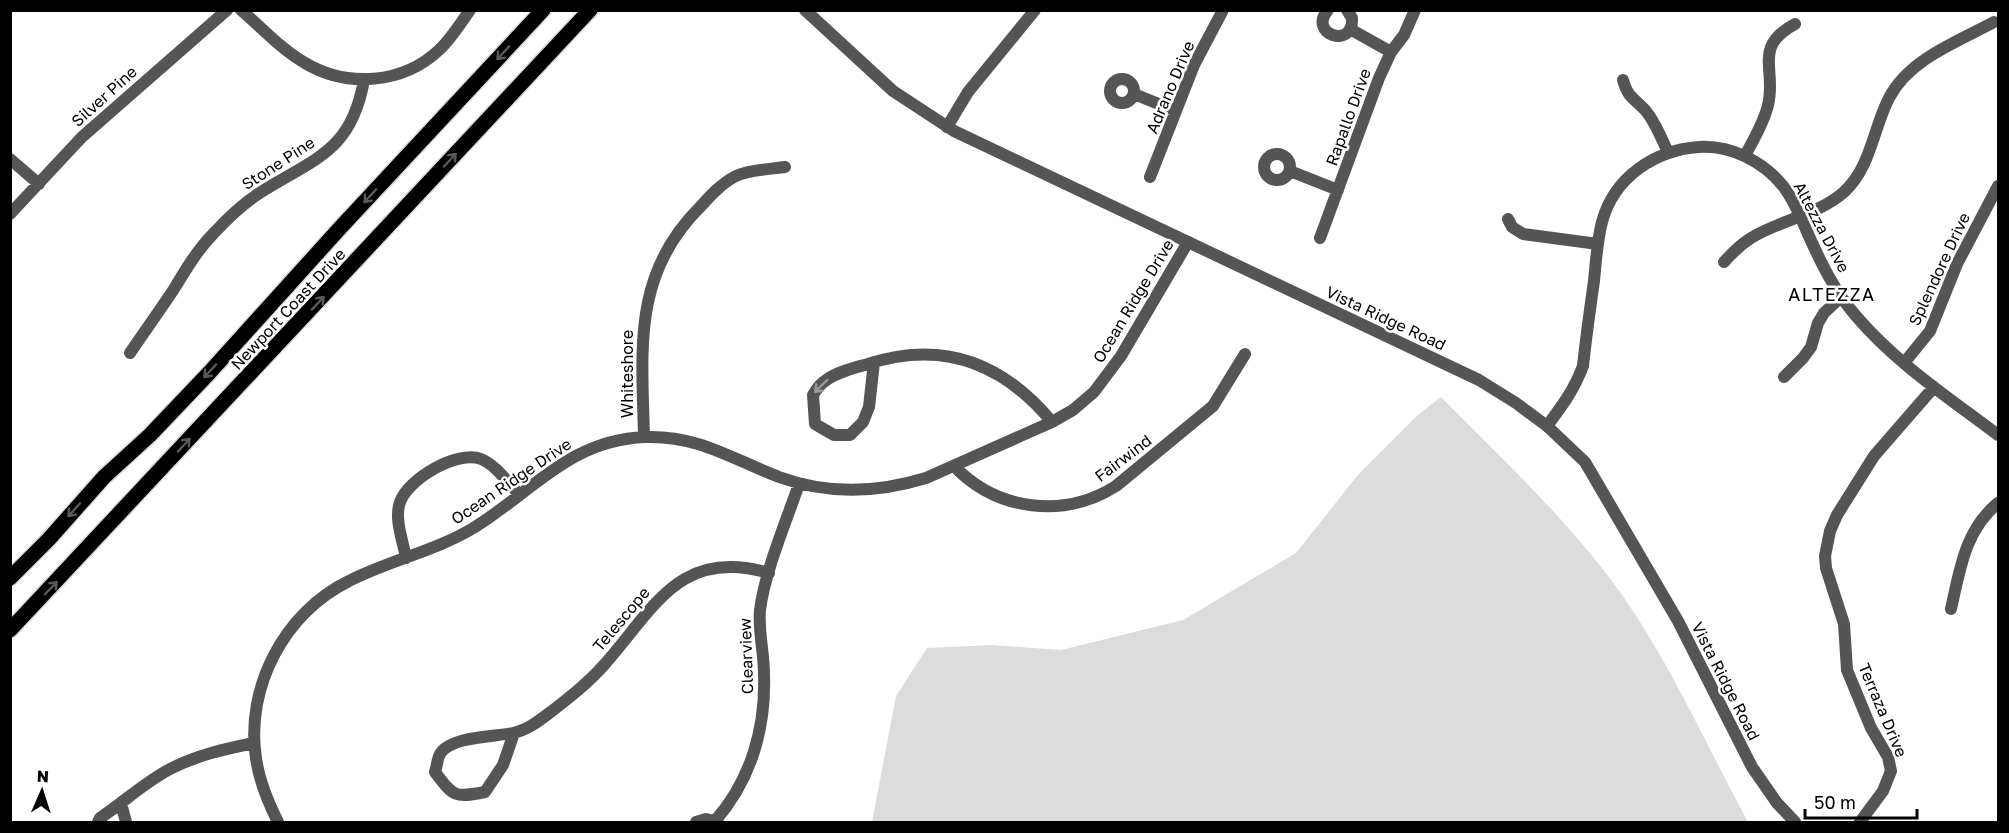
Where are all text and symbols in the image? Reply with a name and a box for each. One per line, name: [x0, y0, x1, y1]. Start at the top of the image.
street label: Adrano Drive: [1142, 38, 1198, 136]
one-way arrow: [496, 46, 510, 61]
street label: Silver Pine: [67, 61, 141, 131]
street label: Rapallo Drive: [1321, 66, 1375, 168]
street label: Stone Pine: [238, 132, 318, 194]
one-way arrow: [443, 153, 457, 168]
street label: Altezza Drive: [1790, 178, 1854, 276]
one-way arrow: [363, 188, 377, 203]
street label: Splendore Drive: [1904, 209, 1974, 329]
street label: Ocean Ridge Drive: [1088, 236, 1178, 366]
street label: Newport Coast Drive: [227, 244, 349, 374]
street label: Vista Ridge Road: [1323, 281, 1449, 355]
district label: ALTEZZA: [1788, 283, 1876, 305]
one-way arrow: [310, 296, 324, 311]
street label: Whiteshore: [617, 330, 637, 418]
one-way arrow: [204, 363, 218, 378]
one-way arrow: [814, 379, 829, 393]
street label: Fairwind: [1091, 430, 1155, 486]
street label: Ocean Ridge Drive: [447, 433, 575, 529]
one-way arrow: [177, 438, 191, 453]
one-way arrow: [67, 502, 81, 517]
one-way arrow: [44, 580, 58, 595]
street label: Telescope: [588, 583, 654, 655]
street label: Clearview: [735, 618, 757, 694]
street label: Vista Ridge Road: [1688, 618, 1764, 744]
street label: Terraza Drive: [1854, 660, 1912, 760]
north arrow: [12, 761, 72, 821]
text: N: [36, 766, 49, 786]
scale bar: [1805, 782, 1918, 820]
text: 50 m: [1814, 791, 1856, 813]

